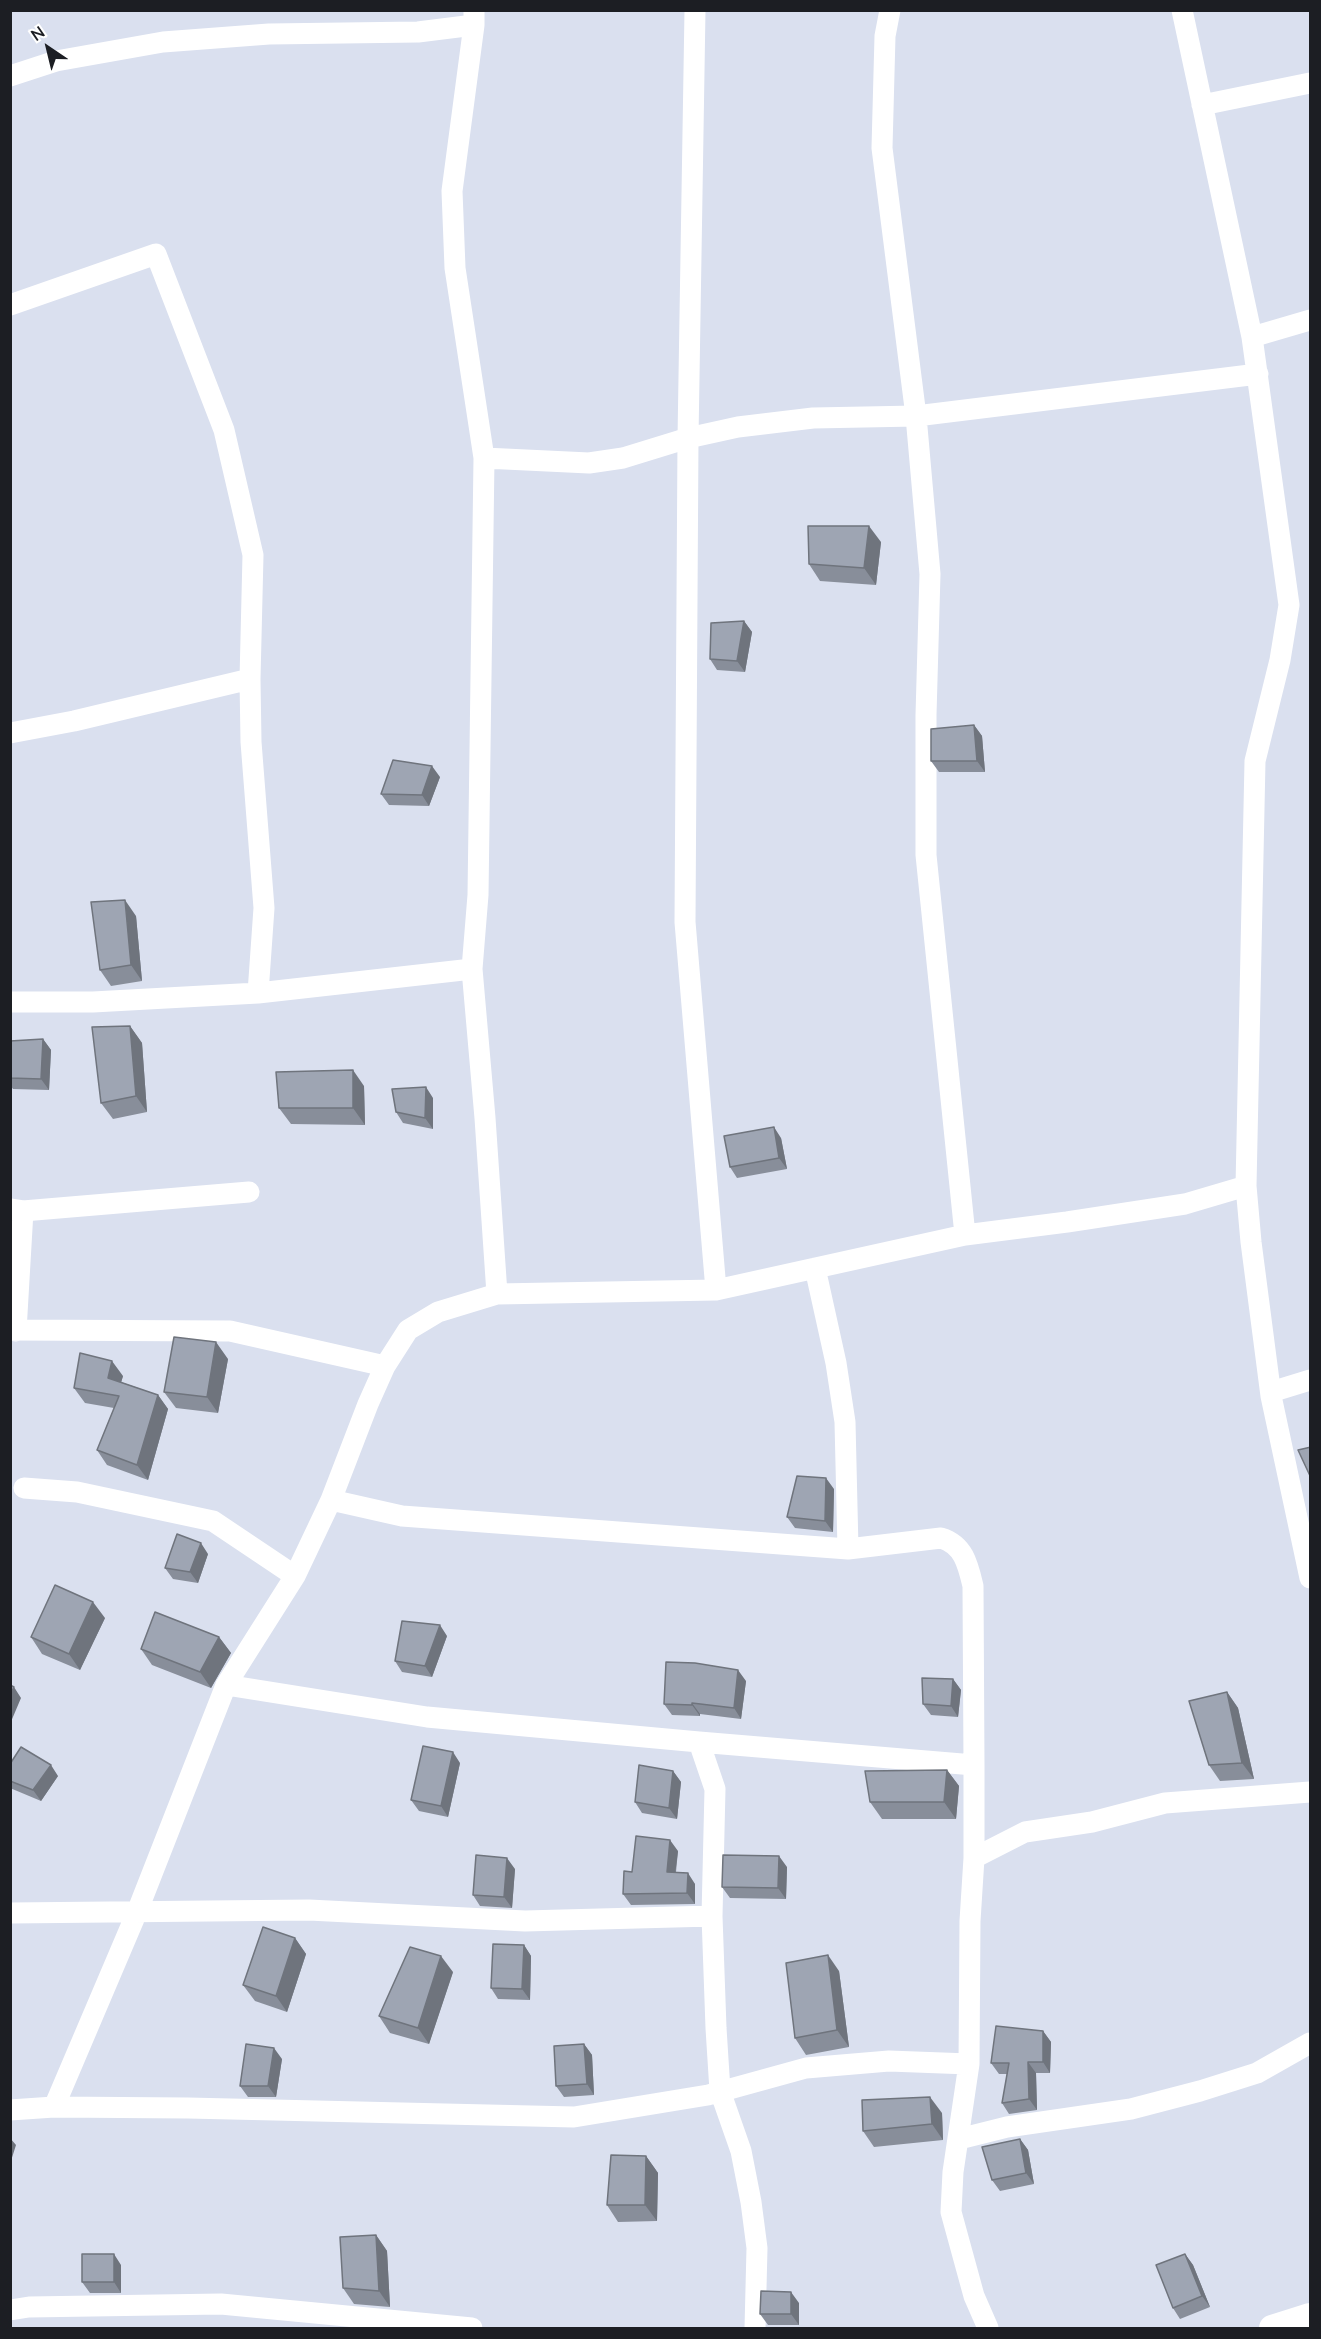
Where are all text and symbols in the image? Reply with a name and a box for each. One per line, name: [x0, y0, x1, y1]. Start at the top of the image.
north arrow: [18, 18, 78, 78]
text: N: [27, 22, 48, 44]

